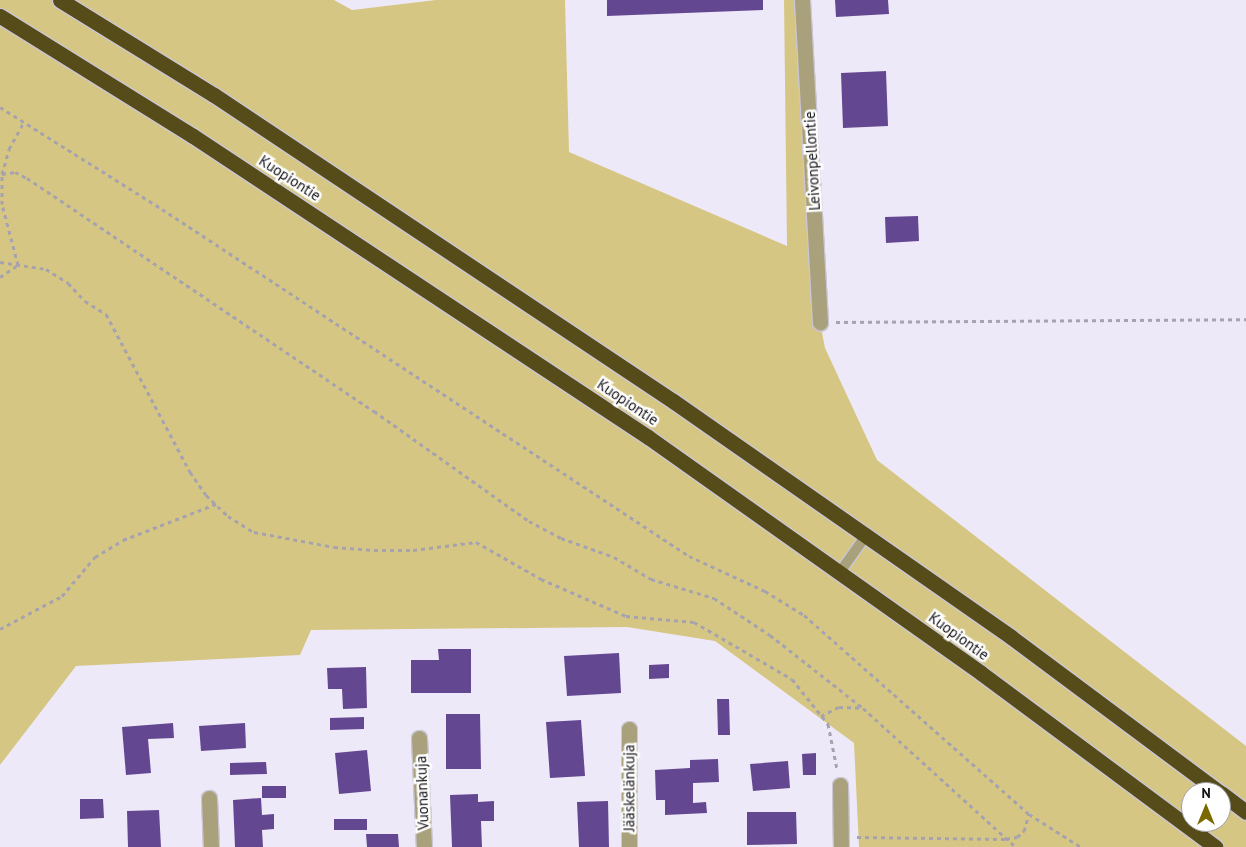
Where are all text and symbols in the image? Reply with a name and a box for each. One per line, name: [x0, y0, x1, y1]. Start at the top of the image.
street label: Leivonpellontie: [800, 111, 824, 211]
street label: Kuopiontie: [256, 151, 324, 205]
street label: Kuopiontie: [594, 375, 662, 429]
street label: Kuopiontie: [925, 608, 993, 664]
street label: Jääskelänkuja: [620, 745, 638, 831]
street label: Vuonankuja: [412, 755, 432, 831]
north arrow: [1181, 782, 1231, 832]
text: N: [1201, 784, 1211, 802]

